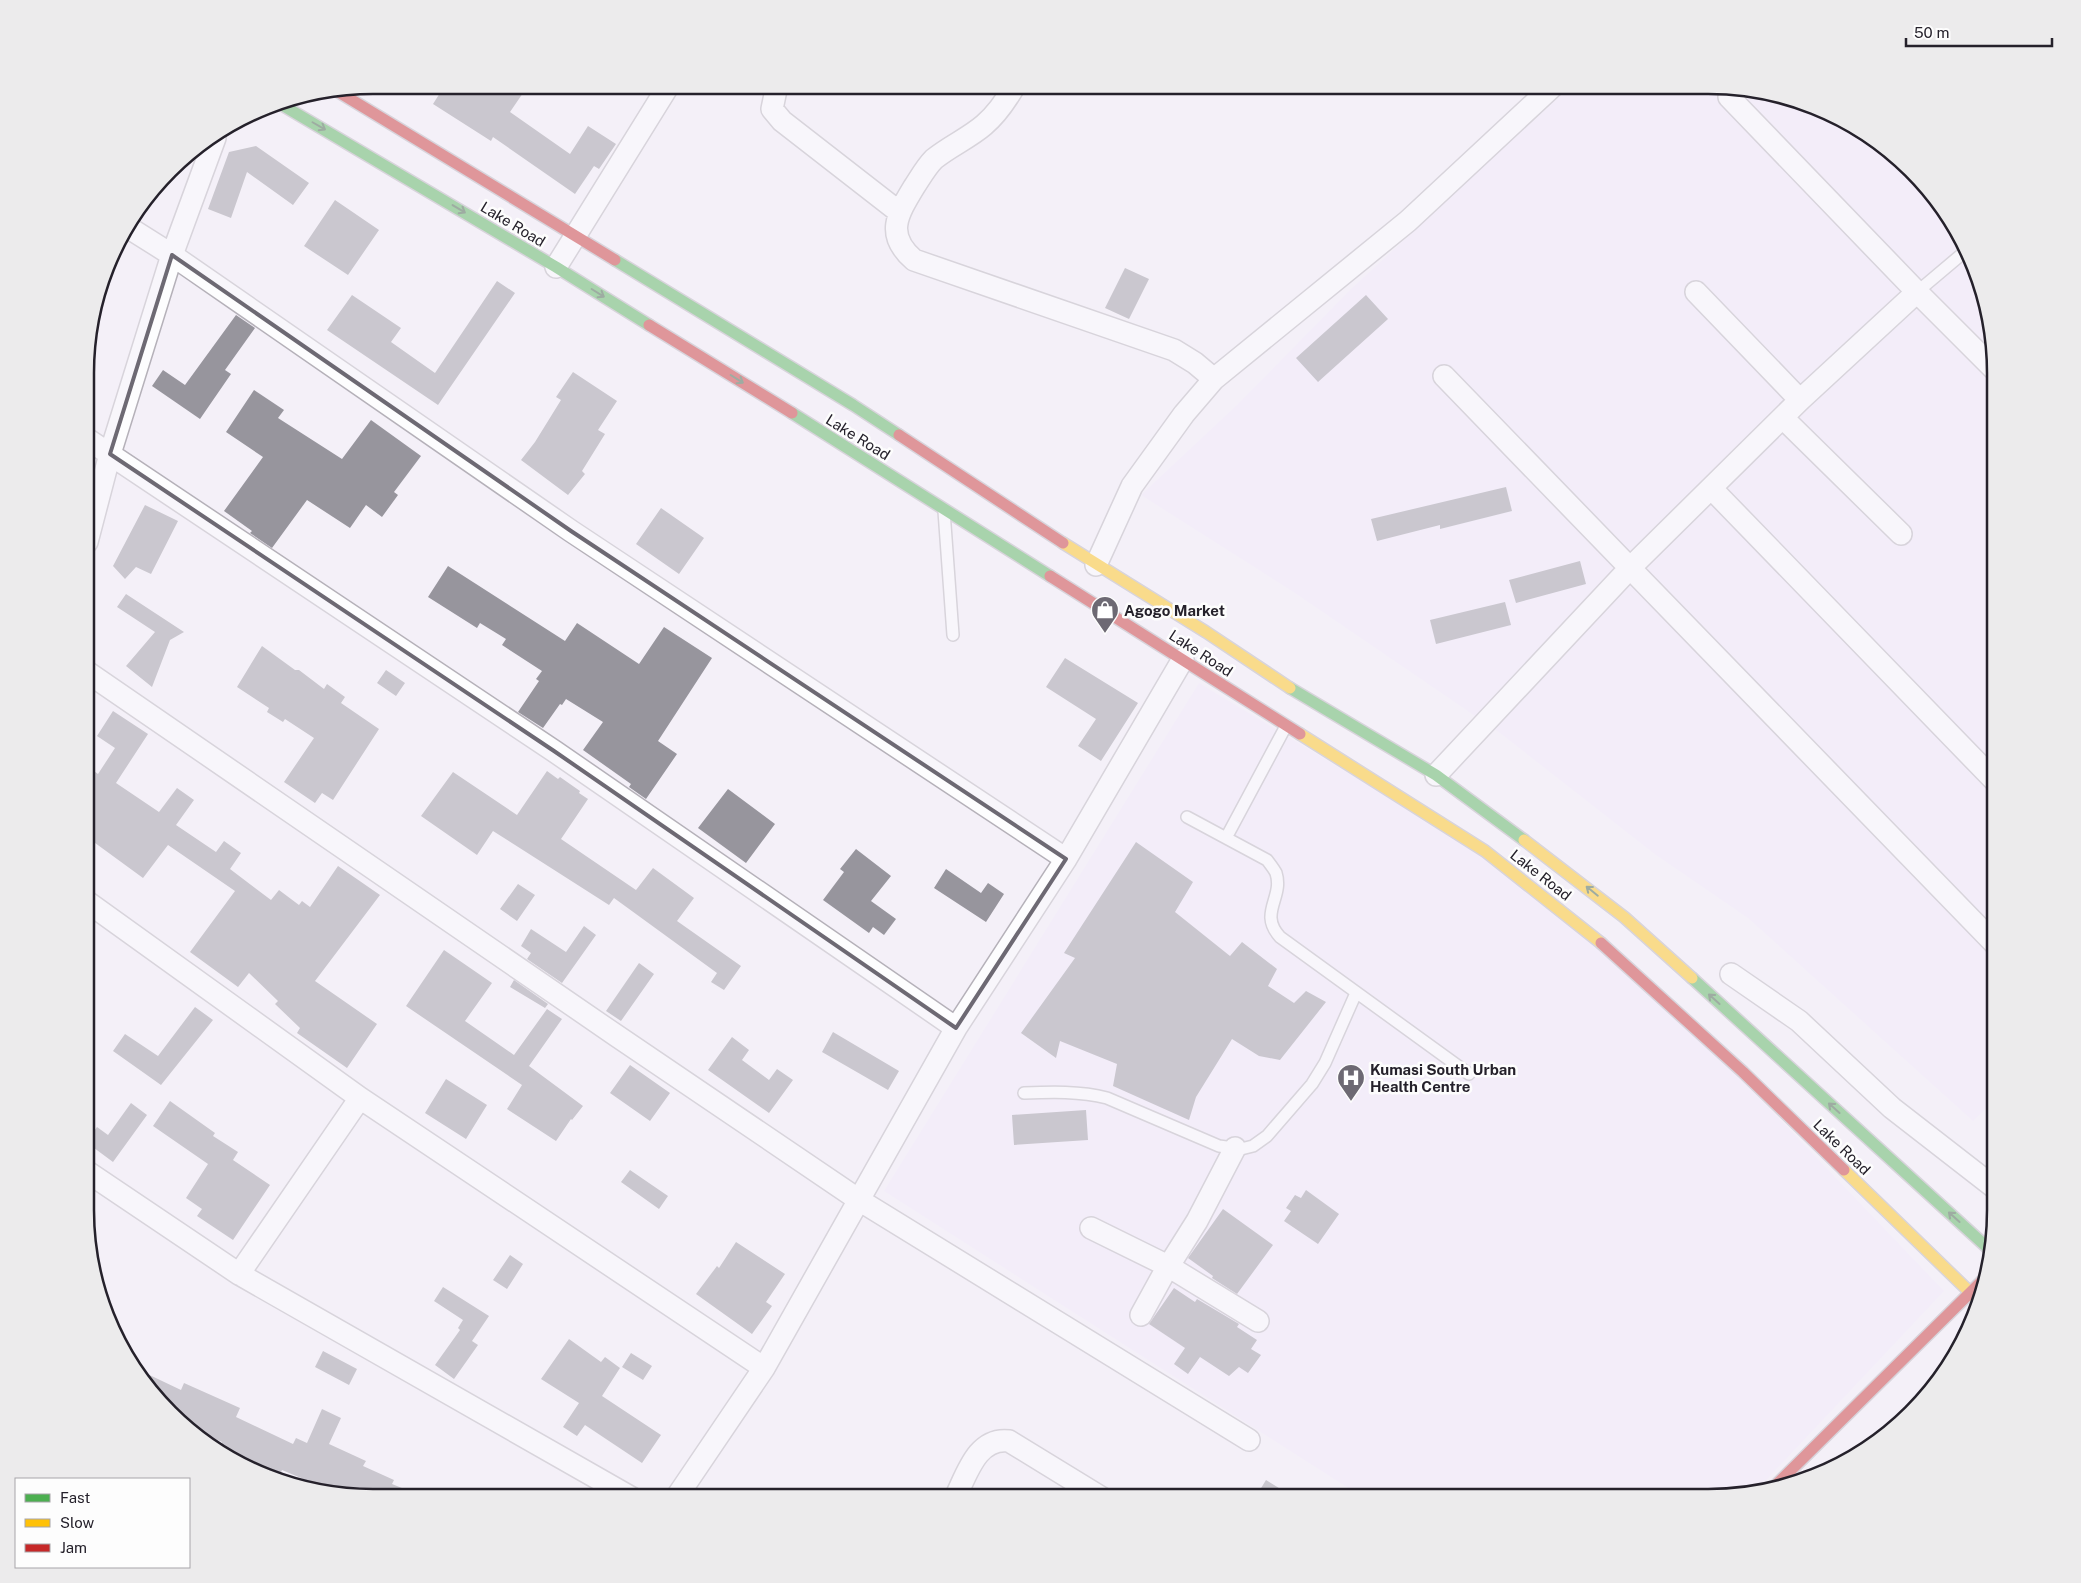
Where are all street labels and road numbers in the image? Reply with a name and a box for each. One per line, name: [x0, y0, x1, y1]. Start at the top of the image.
street label: Lake Road: [478, 198, 548, 250]
street label: Lake Road: [823, 411, 893, 463]
street label: Lake Road: [1166, 626, 1236, 680]
street label: Lake Road: [1507, 846, 1575, 904]
street label: Lake Road: [1810, 1116, 1874, 1178]

